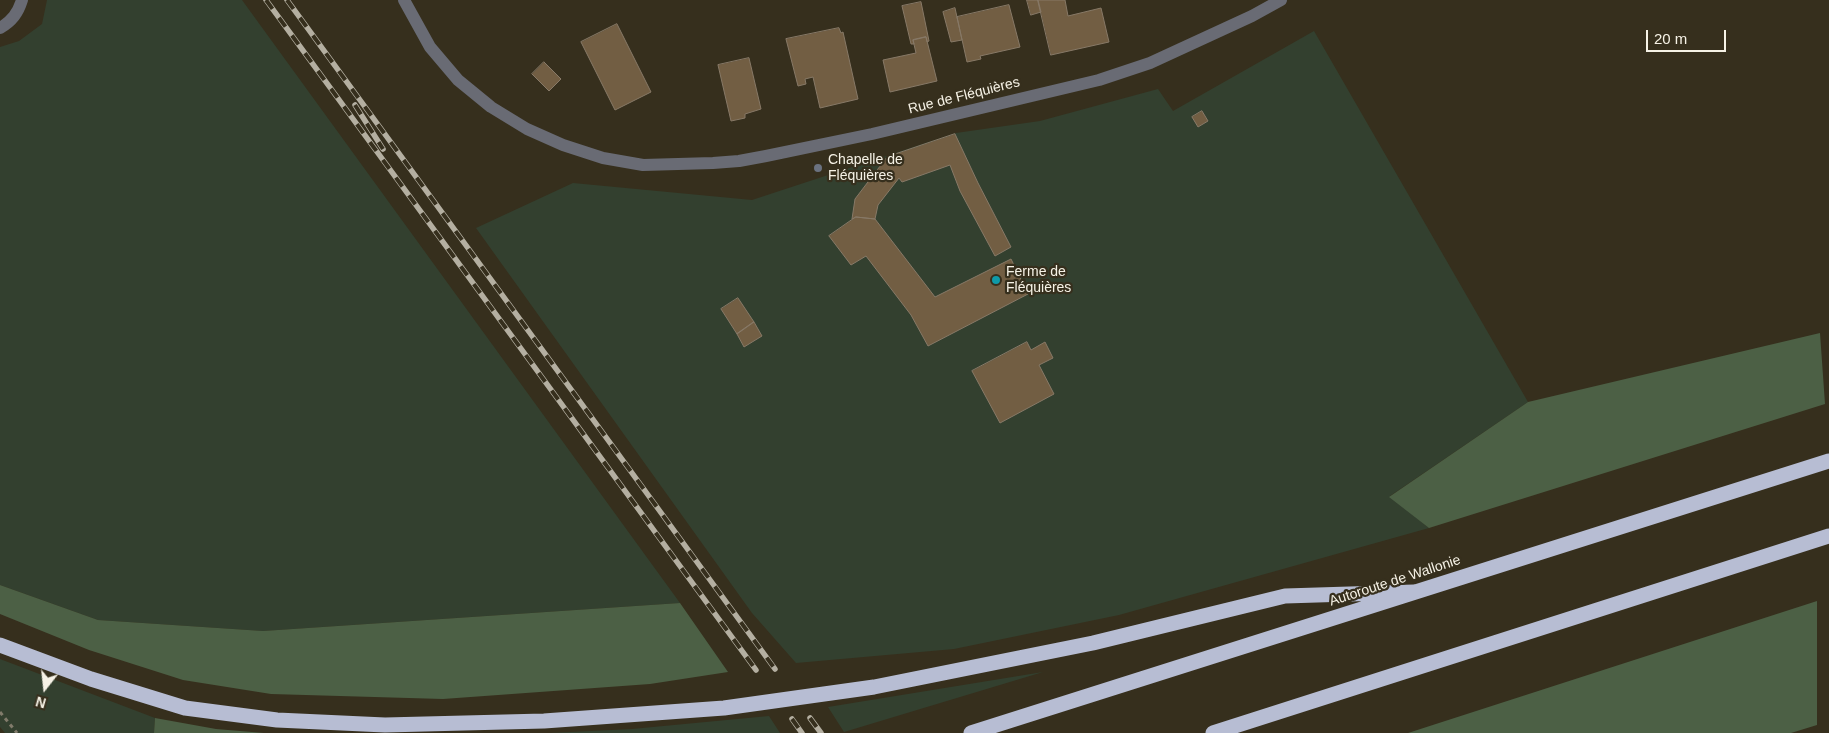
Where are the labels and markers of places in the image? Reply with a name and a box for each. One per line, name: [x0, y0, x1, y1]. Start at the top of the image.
place label: Chapelle de Fléquières: [828, 152, 903, 184]
marker: Chapelle de Fléquières: [812, 162, 824, 174]
place label: Ferme de Fléquières: [1006, 264, 1071, 296]
marker: Ferme de Fléquières: [990, 274, 1002, 286]

